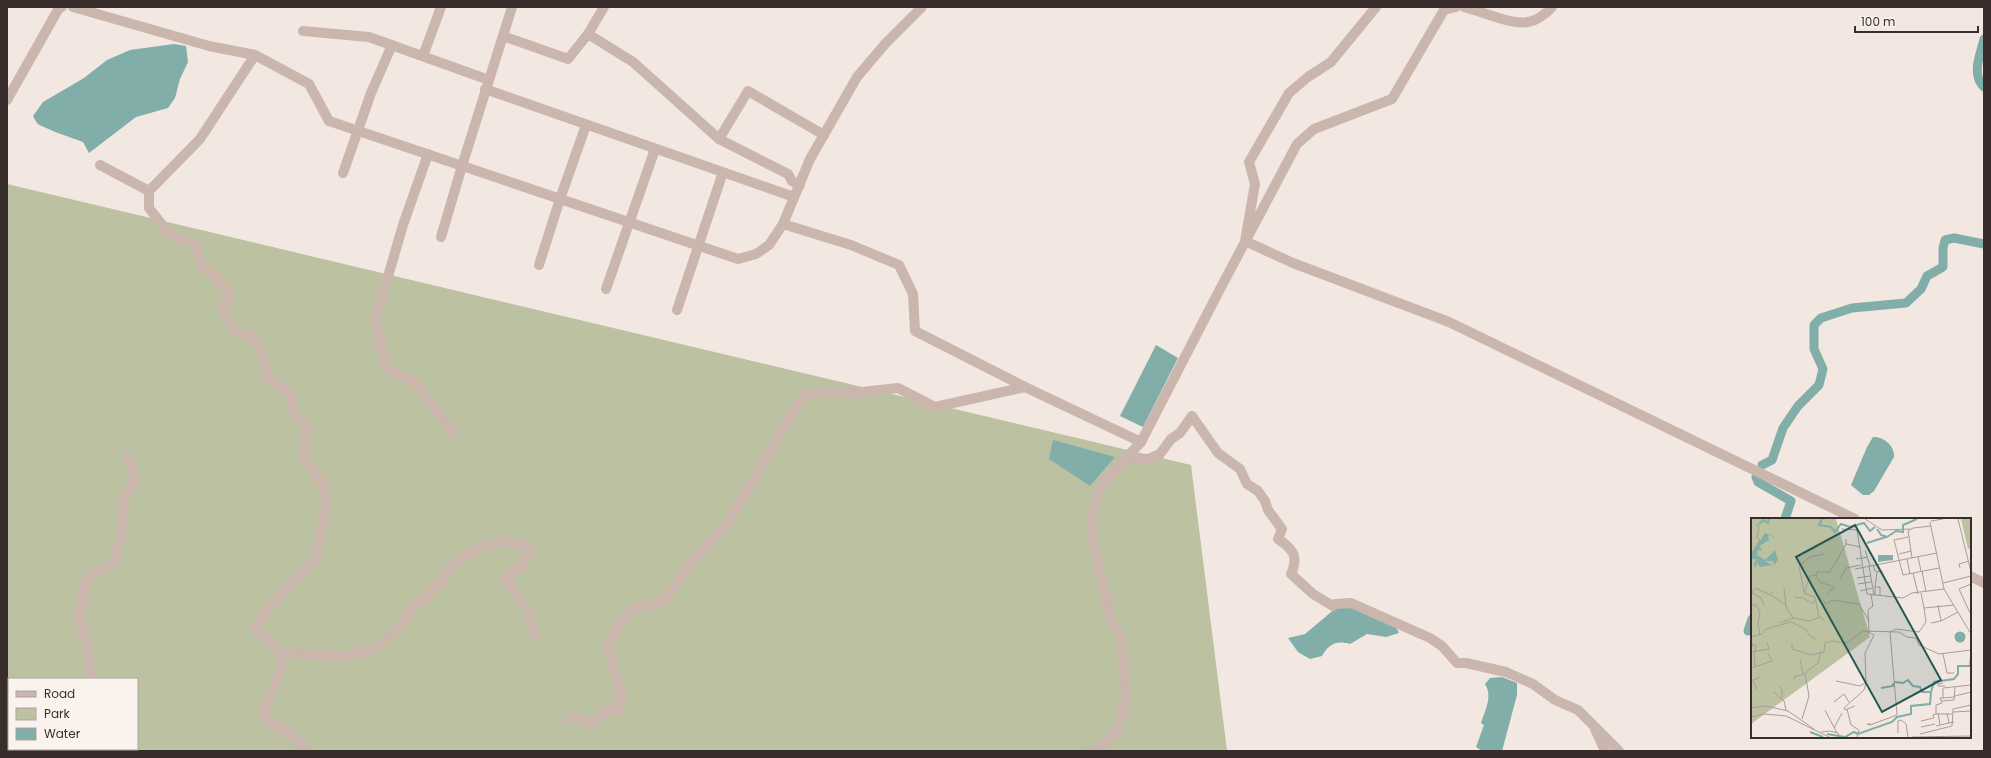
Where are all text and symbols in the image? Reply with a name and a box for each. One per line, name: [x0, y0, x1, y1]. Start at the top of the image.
scale bar: [1855, 8, 1978, 34]
text: 100 m: [1861, 13, 1895, 30]
inset map: [1751, 518, 1971, 738]
legend: [8, 678, 138, 750]
text: Road: [44, 685, 75, 702]
text: Park: [44, 705, 71, 722]
text: Water: [44, 725, 81, 742]

